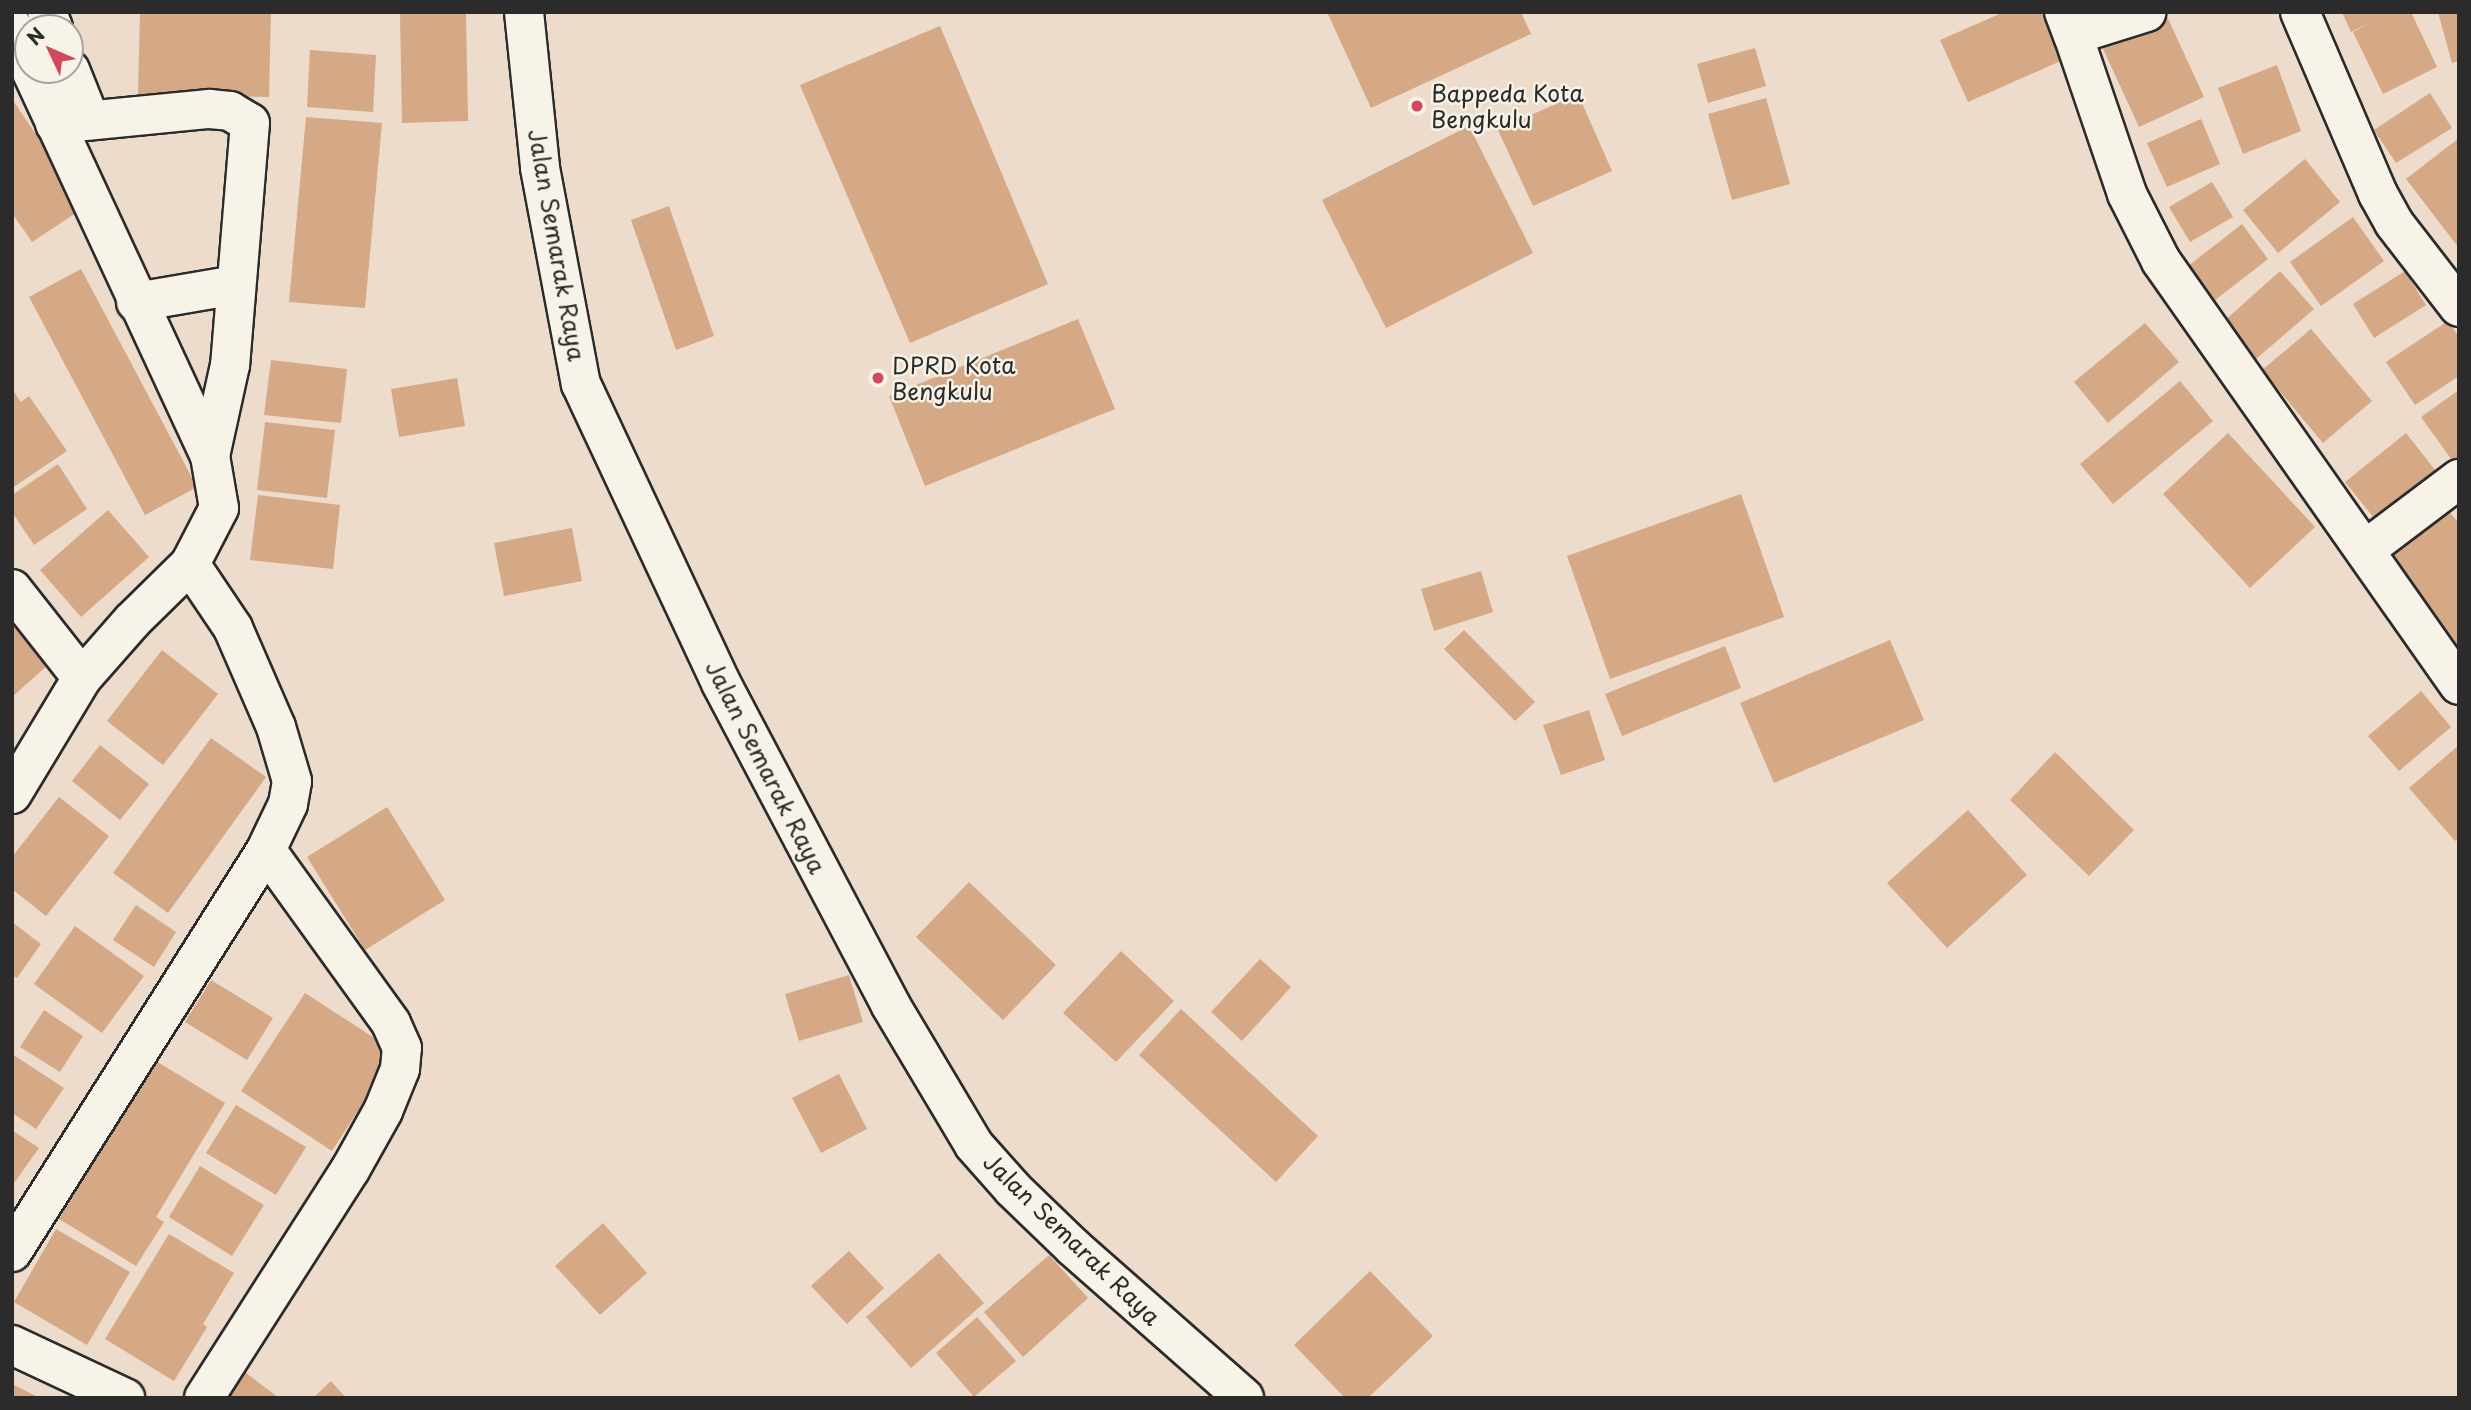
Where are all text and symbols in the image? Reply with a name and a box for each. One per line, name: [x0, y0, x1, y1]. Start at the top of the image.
north arrow: [14, 14, 84, 84]
text: N: [20, 21, 51, 51]
place label: Bappeda Kota Bengkulu: [1431, 79, 1586, 133]
marker: Bappeda Kota Bengkulu: [1409, 98, 1425, 114]
street label: Jalan Semarak Raya: [523, 127, 591, 363]
place label: DPRD Kota Bengkulu: [892, 351, 1017, 405]
marker: DPRD Kota Bengkulu: [870, 370, 886, 386]
street label: Jalan Semarak Raya: [700, 656, 832, 878]
street label: Jalan Semarak Raya: [978, 1147, 1166, 1331]

